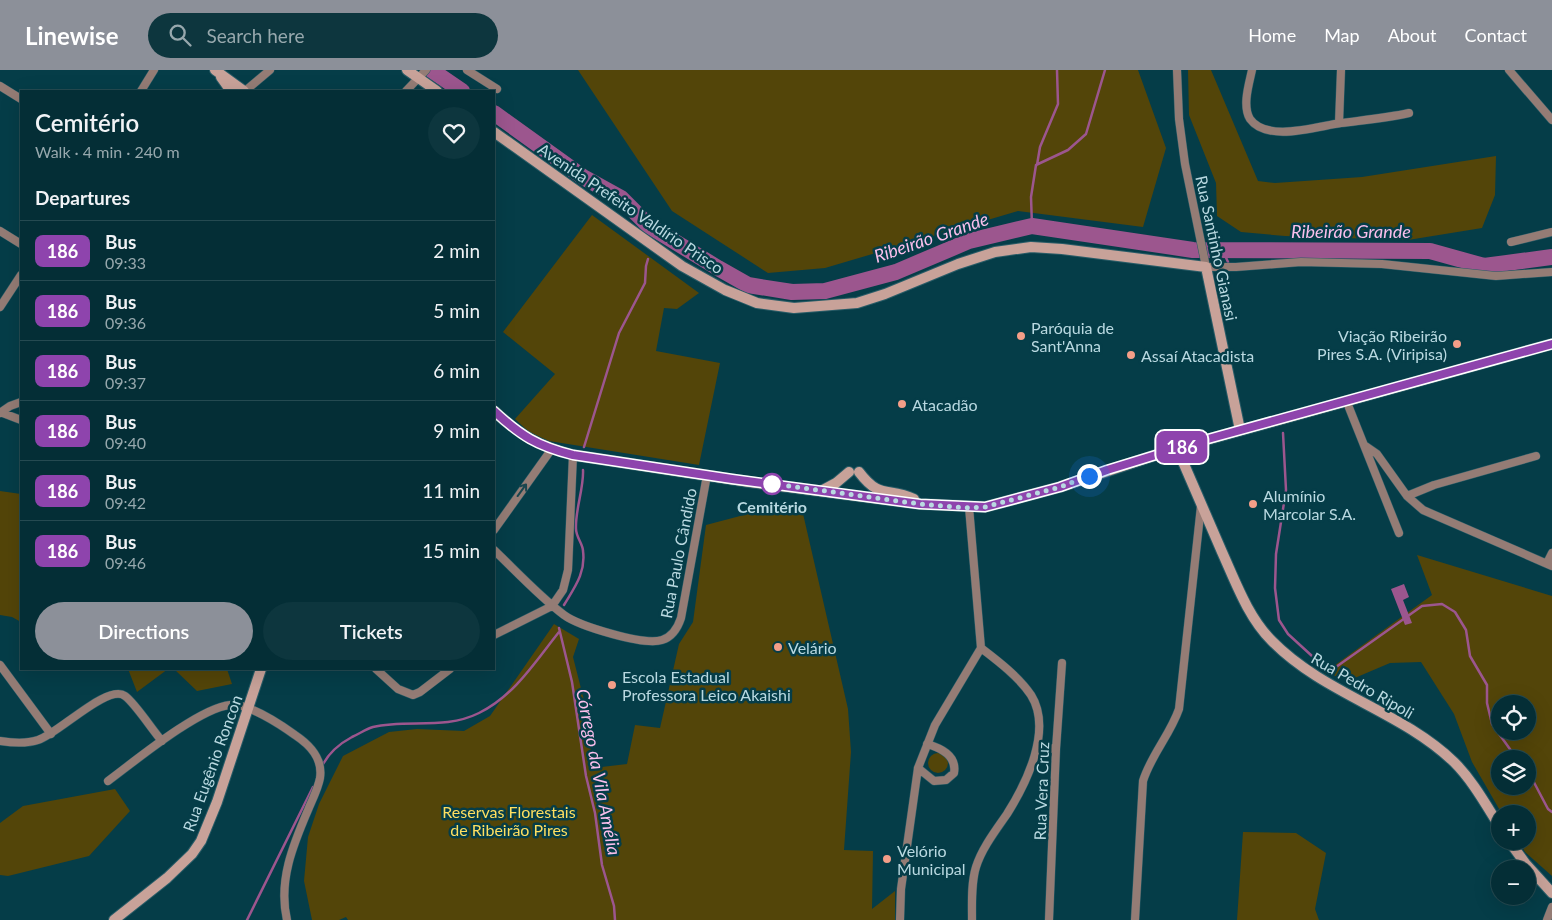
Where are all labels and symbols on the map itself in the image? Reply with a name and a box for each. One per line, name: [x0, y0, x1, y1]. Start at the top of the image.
street label: Avenida Prefeito Valdírio Prisco: [535, 139, 727, 277]
street label: Rua Santinho Gianasi: [1192, 174, 1242, 322]
water label: Ribeirão Grande: [871, 207, 991, 267]
water label: Ribeirão Grande: [1291, 220, 1411, 242]
place label: Paróquia de Sant'Anna: [1031, 318, 1114, 355]
place label: Viação Ribeirão Pires S.A. (Viripisa): [1317, 326, 1447, 363]
marker: Paróquia de Sant'Anna: [1015, 330, 1027, 342]
marker: Viação Ribeirão Pires S.A. (Viripisa): [1451, 338, 1463, 350]
place label: Assaí Atacadista: [1141, 346, 1254, 365]
marker: Assaí Atacadista: [1125, 349, 1137, 361]
place label: Atacadão: [912, 395, 978, 414]
marker: Atacadão: [896, 398, 908, 410]
line badge: 186: [1153, 431, 1211, 463]
your location: [1077, 464, 1102, 489]
marker: Cemitério: [761, 473, 783, 495]
one-way arrow: [517, 484, 527, 498]
street label: Rua Paulo Cândido: [656, 486, 700, 620]
place label: Alumínio Marcolar S.A.: [1263, 486, 1356, 523]
place label: Cemitério: [737, 497, 807, 516]
marker: Alumínio Marcolar S.A.: [1247, 498, 1259, 510]
place label: Velário: [788, 638, 837, 657]
marker: Velário: [772, 641, 784, 653]
street label: Rua Pedro Ripoli: [1308, 648, 1418, 722]
place label: Escola Estadual Professora Leico Akaishi: [622, 667, 791, 704]
marker: Escola Estadual Professora Leico Akaishi: [606, 679, 618, 691]
water label: Córrego da Vila Amélia: [572, 687, 626, 857]
street label: Rua Eugênio Roncon: [178, 692, 246, 834]
street label: Rua Vera Cruz: [1030, 741, 1052, 841]
park label: Reservas Florestais de Ribeirão Pires: [442, 802, 576, 839]
place label: Velório Municipal: [897, 841, 966, 878]
marker: Velório Municipal: [881, 853, 893, 865]

